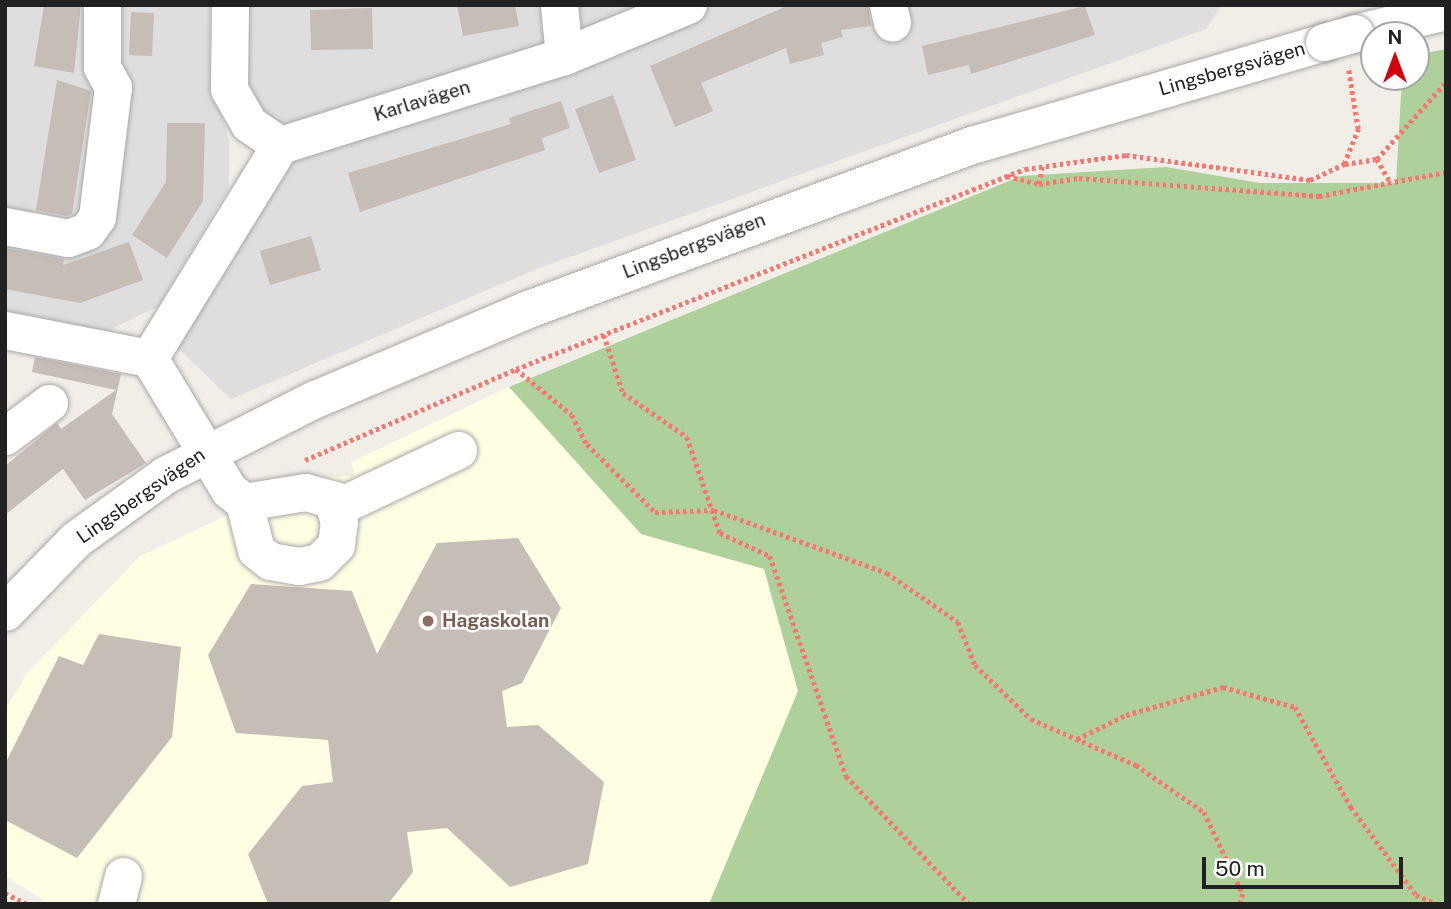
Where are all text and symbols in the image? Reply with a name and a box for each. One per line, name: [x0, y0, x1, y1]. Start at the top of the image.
north arrow: [1360, 21, 1430, 91]
text: N: [1388, 26, 1402, 48]
street label: Lingsbergsvägen: [1156, 37, 1308, 101]
street label: Karlavägen: [371, 76, 473, 126]
street label: Lingsbergsvägen: [619, 208, 769, 284]
street label: Lingsbergsvägen: [73, 443, 209, 549]
place label: Hagaskolan: [442, 610, 549, 632]
marker: Hagaskolan: [420, 613, 436, 629]
scale bar: [1206, 842, 1407, 886]
text: 50 m: [1215, 856, 1265, 881]

